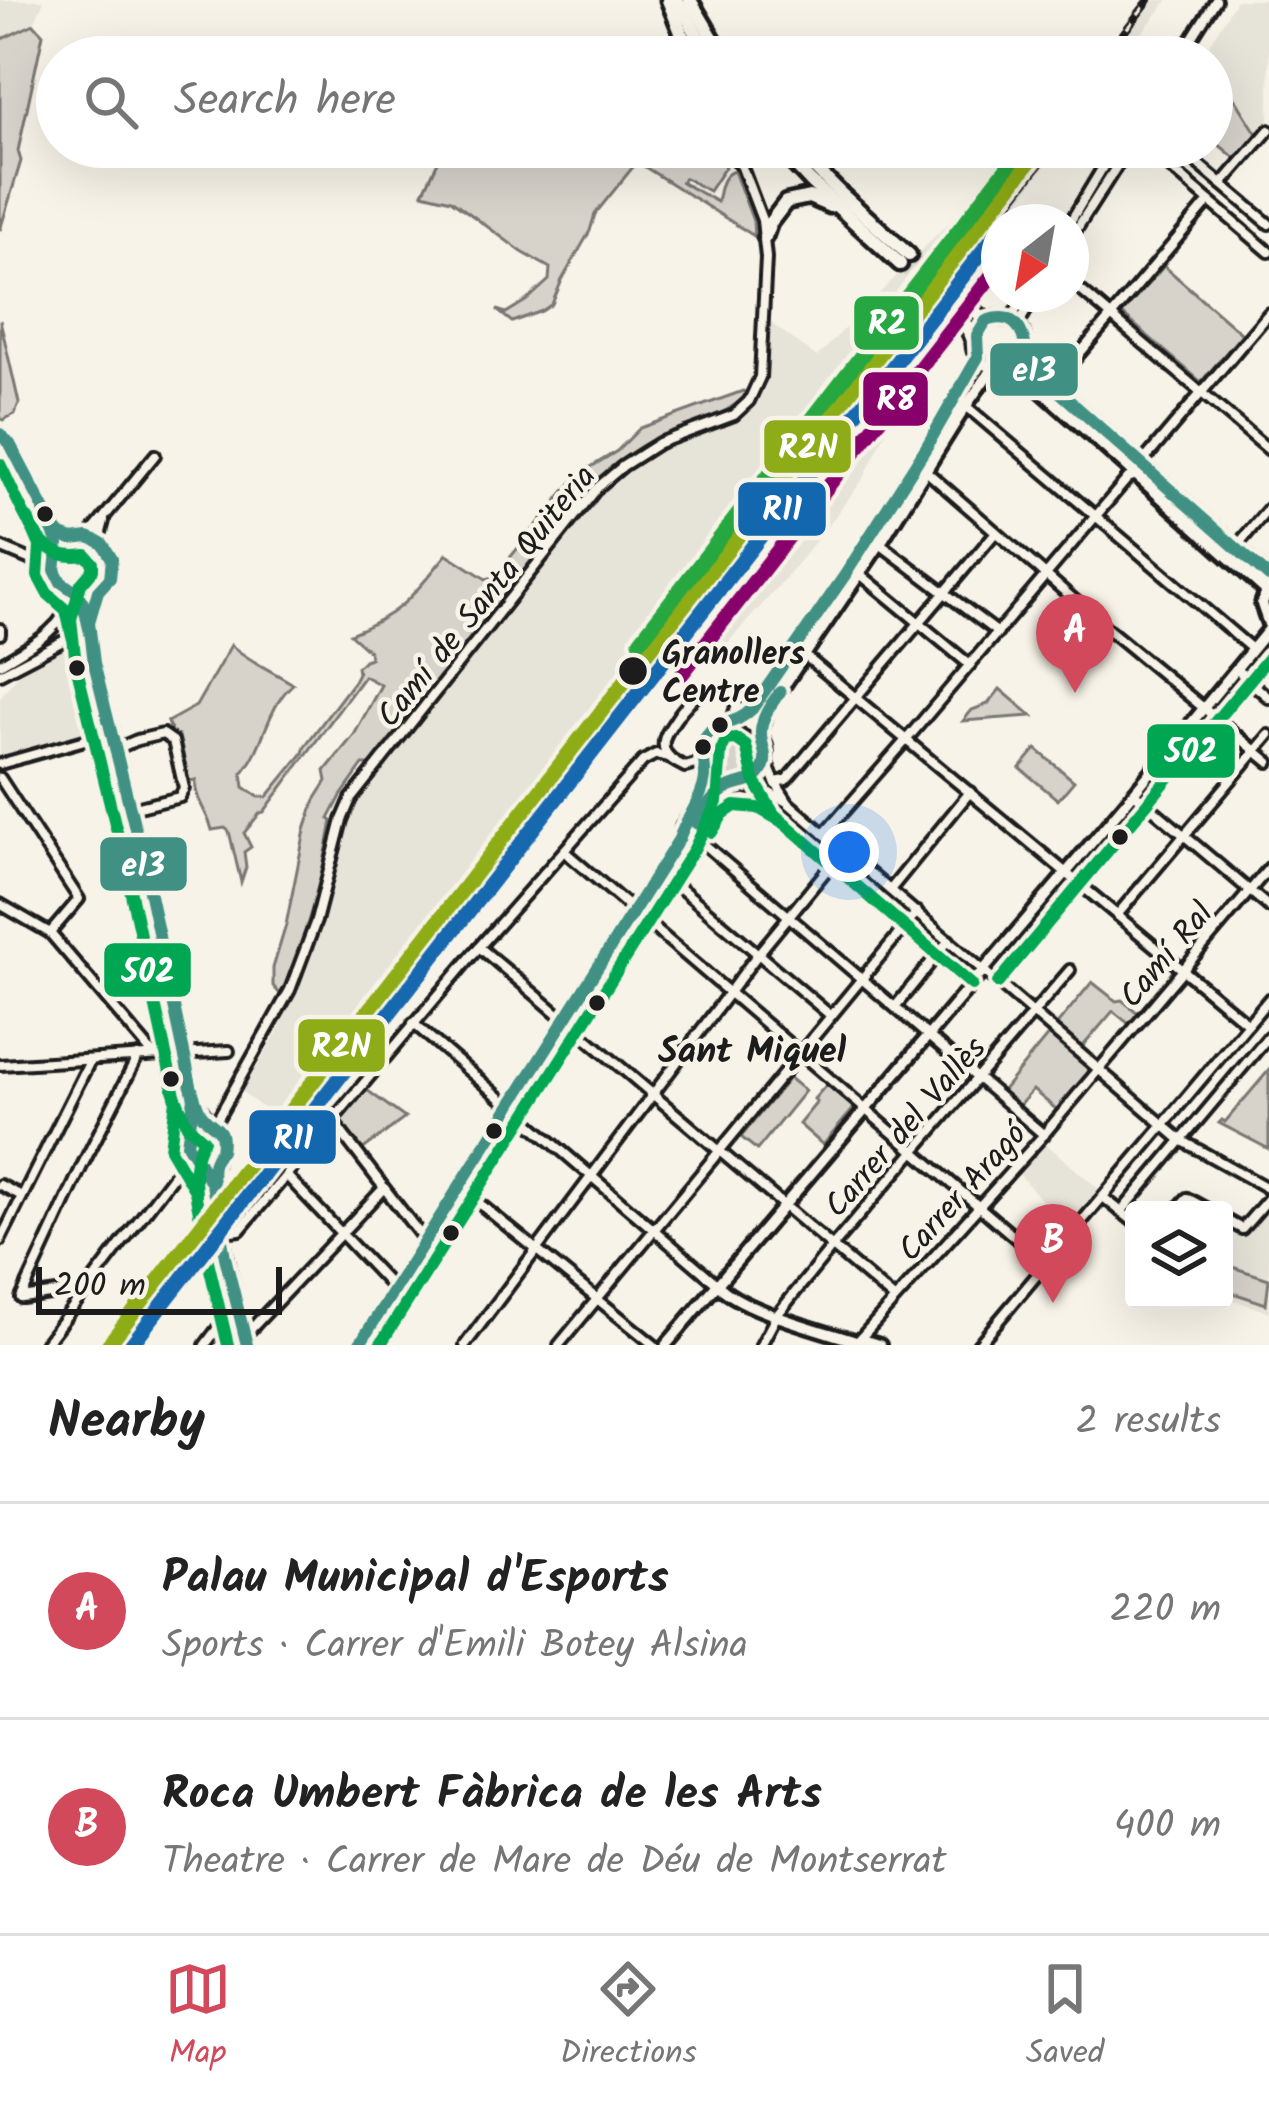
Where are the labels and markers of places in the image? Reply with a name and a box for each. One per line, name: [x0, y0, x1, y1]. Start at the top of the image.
unlabelled marker: [34, 503, 56, 525]
pin: A: [1036, 594, 1114, 693]
place label: Granollers Centre: [662, 629, 805, 720]
marker: Granollers Centre: [616, 654, 650, 688]
unlabelled marker: [66, 657, 88, 679]
unlabelled marker: [709, 714, 731, 736]
unlabelled marker: [692, 736, 714, 758]
unlabelled marker: [1109, 826, 1131, 848]
unlabelled marker: [586, 992, 608, 1014]
unlabelled marker: [160, 1068, 182, 1090]
unlabelled marker: [483, 1120, 505, 1142]
pin: B: [1014, 1204, 1092, 1303]
unlabelled marker: [440, 1222, 462, 1244]

